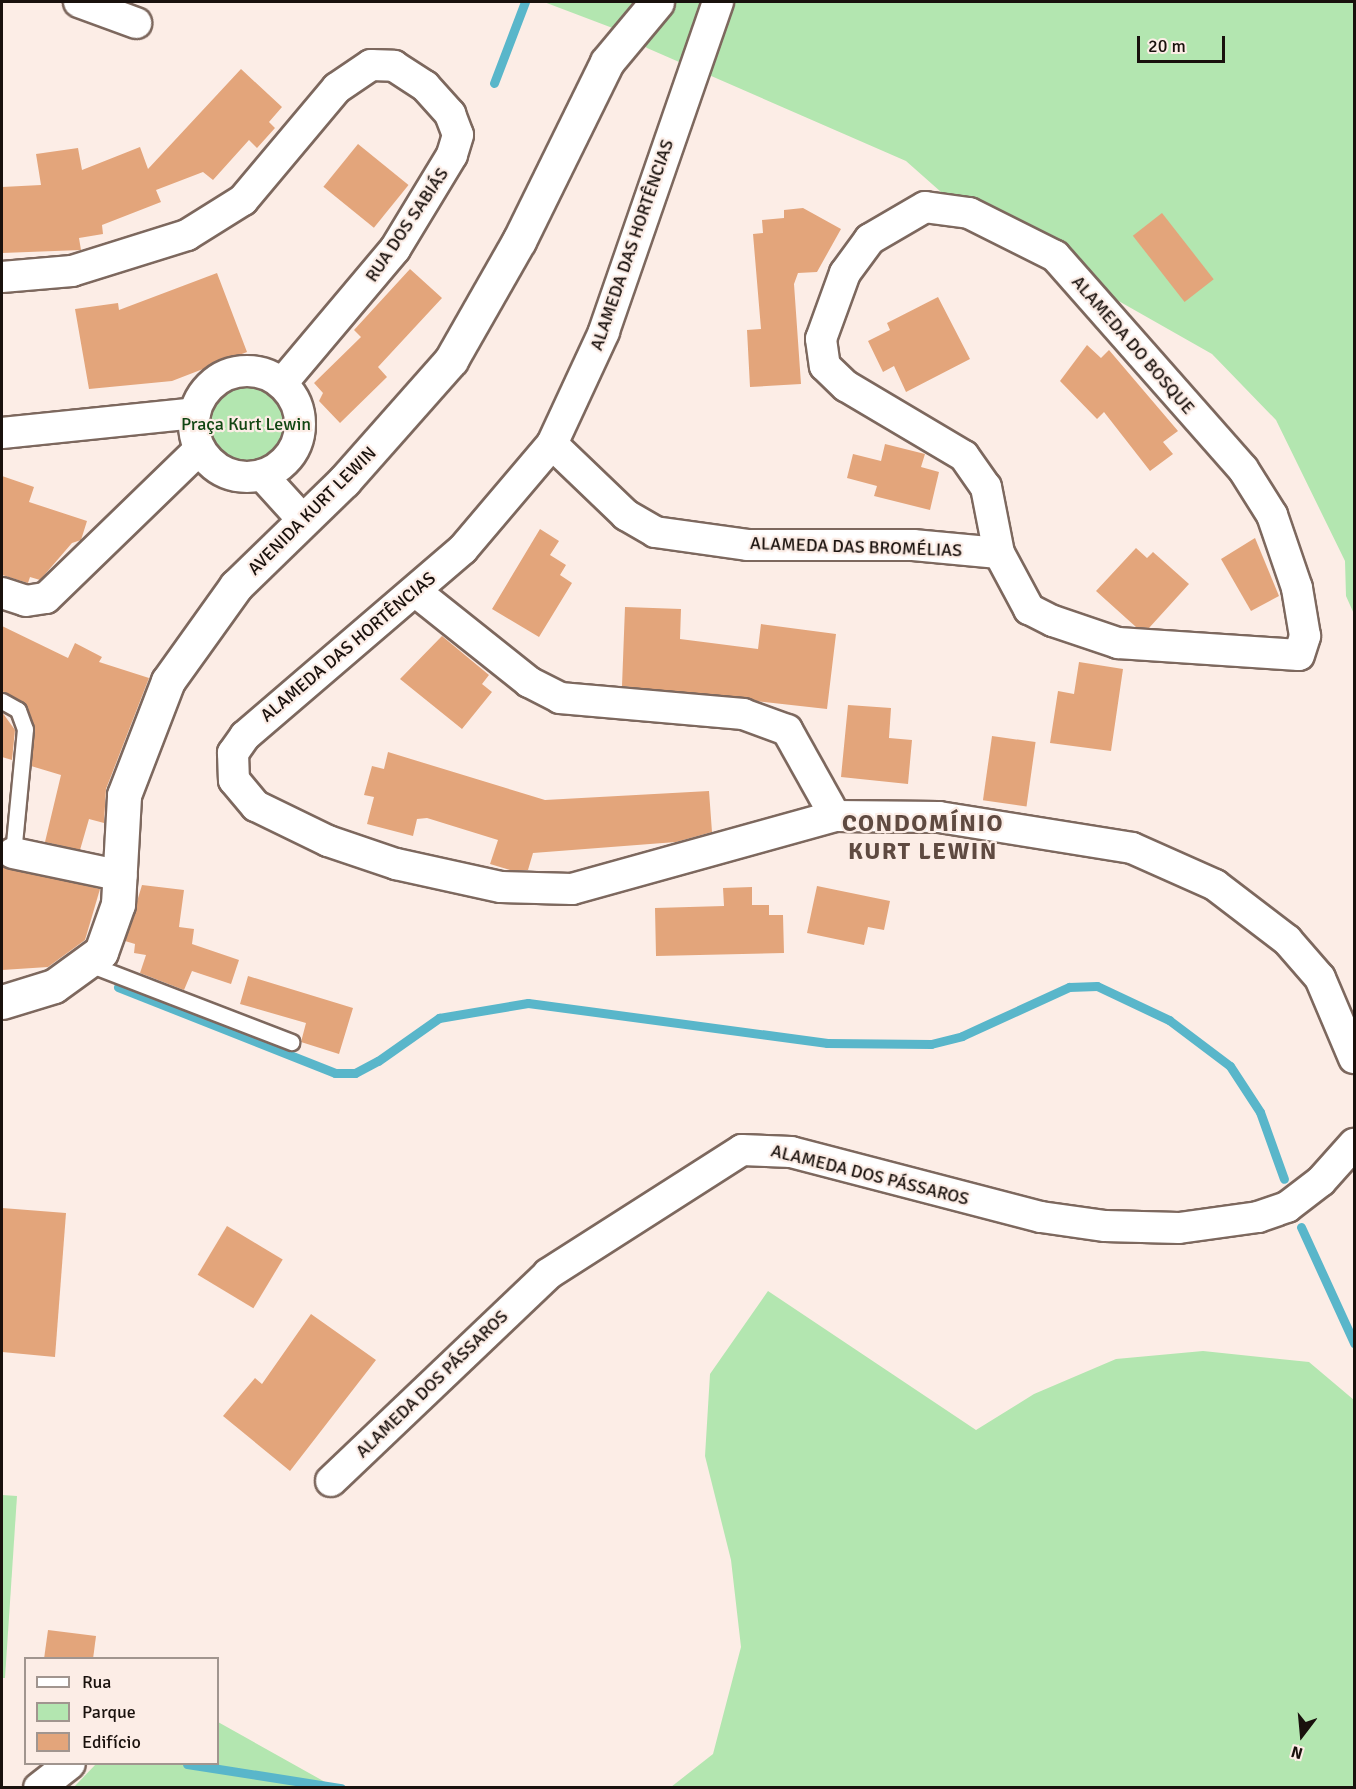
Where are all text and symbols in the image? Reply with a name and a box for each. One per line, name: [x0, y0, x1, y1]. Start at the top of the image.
scale bar: [1140, 24, 1228, 62]
text: 20 m: [1148, 35, 1186, 57]
street label: ALAMEDA DAS HORTÊNCIAS: [586, 137, 678, 353]
street label: RUA DOS SABIÁS: [361, 164, 453, 286]
street label: ALAMEDA DO BOSQUE: [1067, 271, 1199, 419]
park label: Praça Kurt Lewin: [181, 413, 311, 435]
street label: AVENIDA KURT LEWIN: [243, 442, 381, 580]
street label: ALAMEDA DAS BROMÉLIAS: [750, 533, 962, 561]
street label: ALAMEDA DAS HORTÊNCIAS: [256, 567, 440, 727]
district label: CONDOMÍNIO KURT LEWIN: [842, 810, 1004, 866]
street label: ALAMEDA DOS PÁSSAROS: [769, 1140, 971, 1210]
street label: ALAMEDA DOS PÁSSAROS: [351, 1306, 513, 1462]
legend: [24, 1657, 219, 1765]
text: Rua: [82, 1671, 111, 1693]
text: Parque: [82, 1701, 136, 1723]
north arrow: [1272, 1705, 1332, 1765]
text: Edifício: [82, 1731, 141, 1753]
text: N: [1289, 1741, 1305, 1763]

